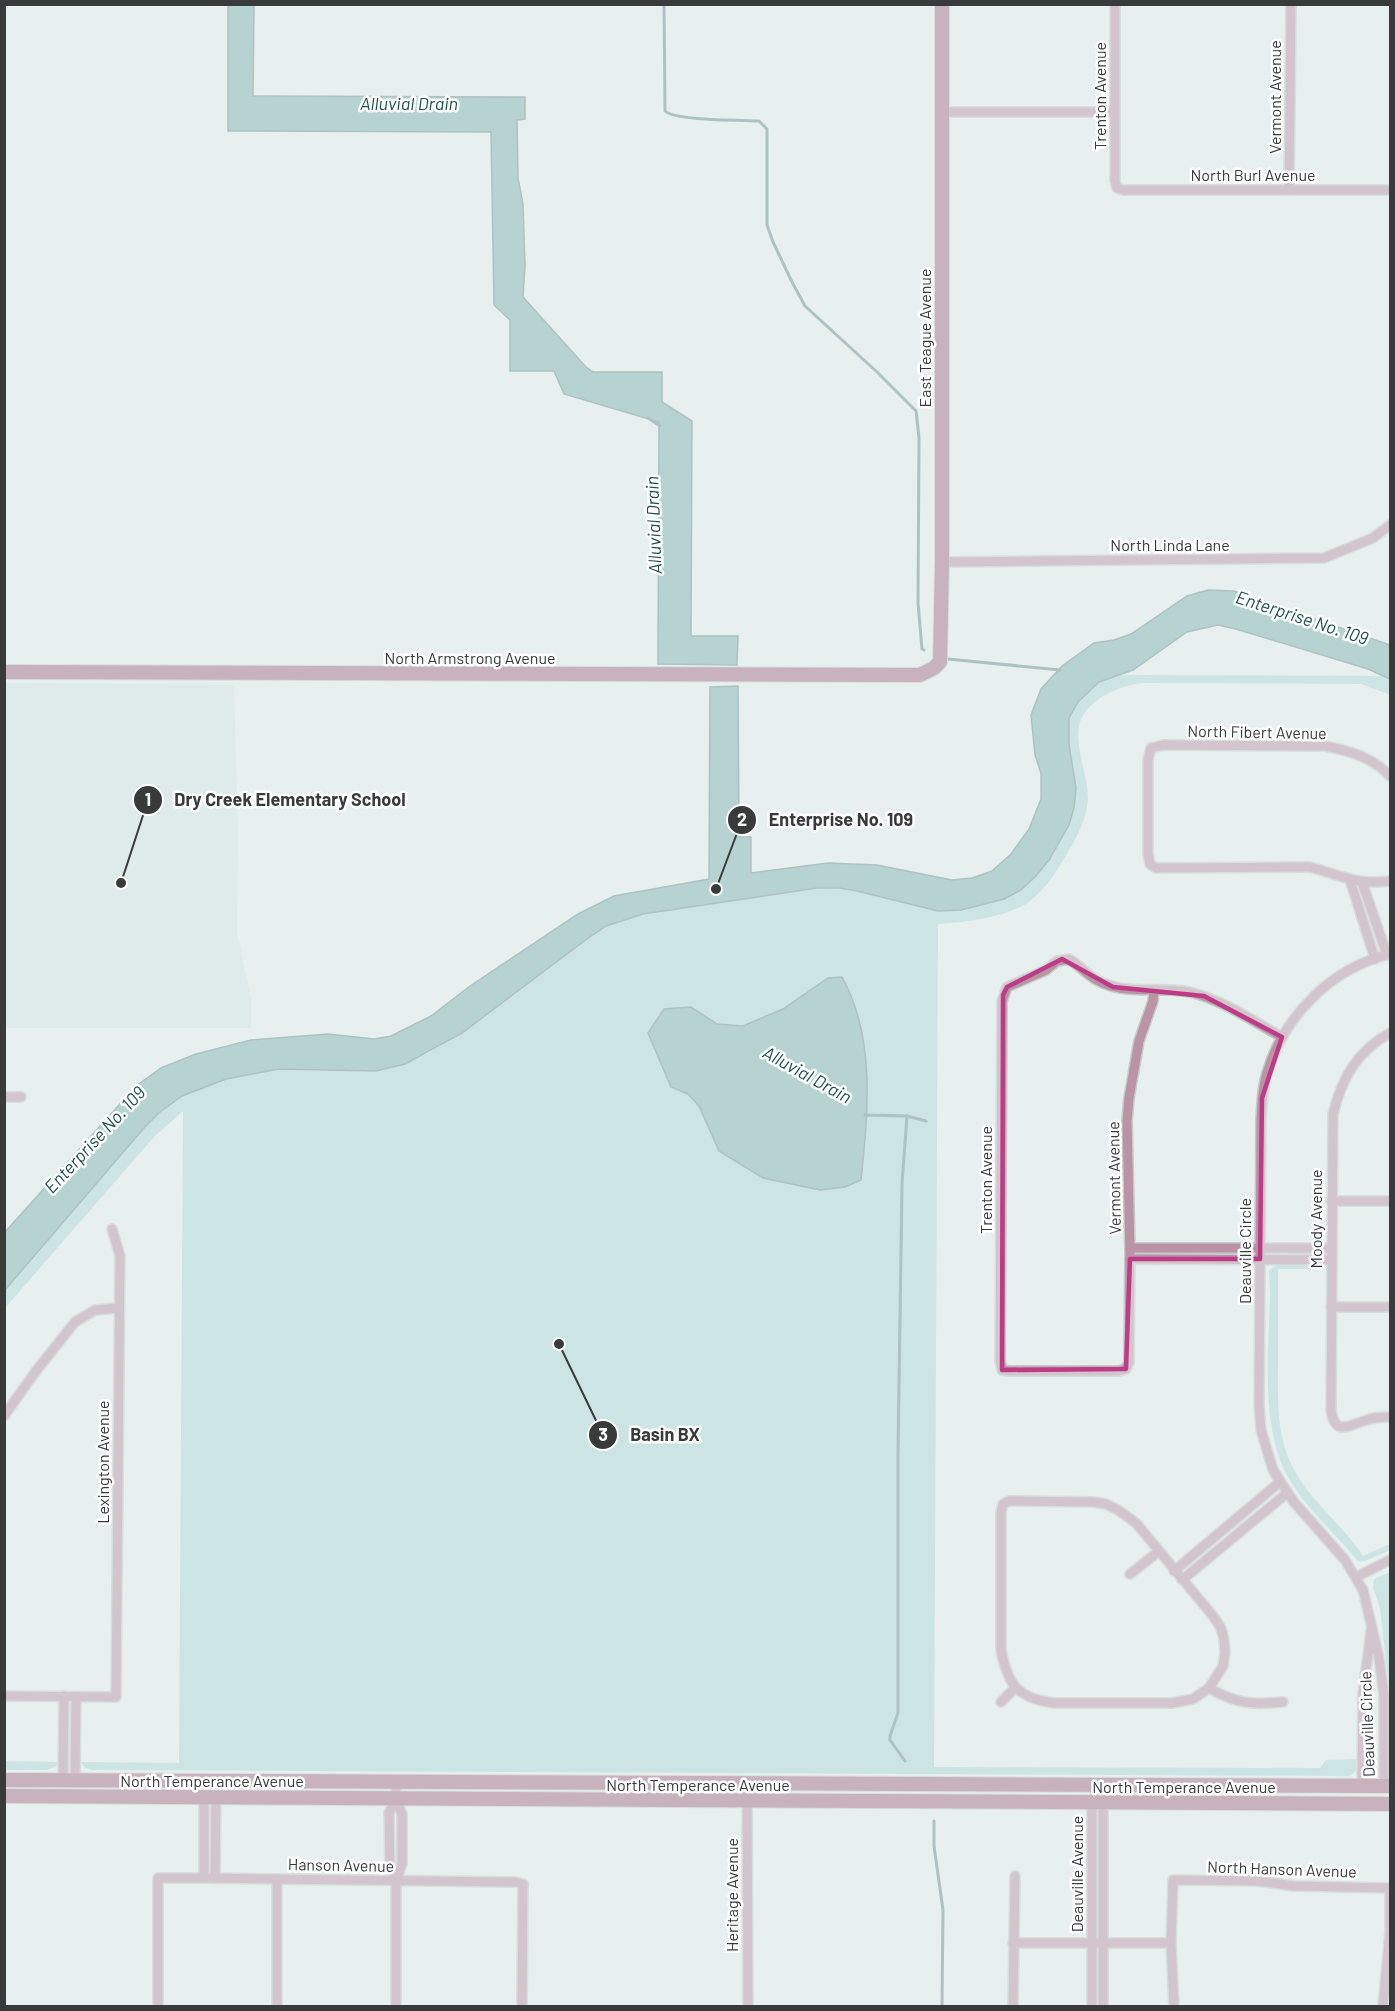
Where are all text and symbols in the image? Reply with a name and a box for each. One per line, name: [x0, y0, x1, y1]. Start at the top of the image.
street label: Vermont Avenue: [1265, 40, 1284, 154]
street label: Trenton Avenue: [1090, 42, 1109, 150]
water label: Alluvial Drain: [360, 92, 458, 114]
street label: North Burl Avenue: [1190, 165, 1316, 184]
street label: East Teague Avenue: [915, 269, 934, 407]
water label: Alluvial Drain: [640, 476, 666, 574]
street label: North Linda Lane: [1110, 535, 1230, 554]
water label: Enterprise No. 109: [1233, 585, 1371, 649]
street label: North Armstrong Avenue: [384, 648, 556, 667]
street label: North Fibert Avenue: [1187, 721, 1327, 742]
callout: Dry Creek Elementary School: [133, 782, 418, 818]
text: 1: [145, 788, 151, 810]
text: Dry Creek Elementary School: [174, 788, 406, 810]
callout: Enterprise No. 109: [727, 802, 925, 838]
text: 2: [737, 808, 747, 830]
text: Enterprise No. 109: [769, 808, 913, 830]
water label: Alluvial Drain: [759, 1041, 856, 1108]
water label: Enterprise No. 109: [39, 1081, 149, 1197]
street label: Vermont Avenue: [1103, 1121, 1124, 1235]
street label: Trenton Avenue: [976, 1126, 995, 1234]
street label: Moody Avenue: [1306, 1169, 1325, 1269]
street label: Deauville Circle: [1235, 1198, 1254, 1304]
street label: Lexington Avenue: [93, 1400, 112, 1524]
callout: Basin BX: [588, 1417, 712, 1453]
text: 3: [598, 1423, 608, 1445]
text: Basin BX: [630, 1423, 700, 1445]
street label: Deauville Circle: [1355, 1671, 1378, 1777]
street label: North Temperance Avenue: [120, 1771, 304, 1790]
street label: North Temperance Avenue: [606, 1775, 790, 1794]
street label: North Temperance Avenue: [1092, 1777, 1276, 1796]
street label: Deauville Avenue: [1067, 1816, 1086, 1932]
street label: Heritage Avenue: [722, 1838, 741, 1952]
street label: Hanson Avenue: [288, 1854, 394, 1875]
street label: North Hanson Avenue: [1207, 1856, 1357, 1881]

